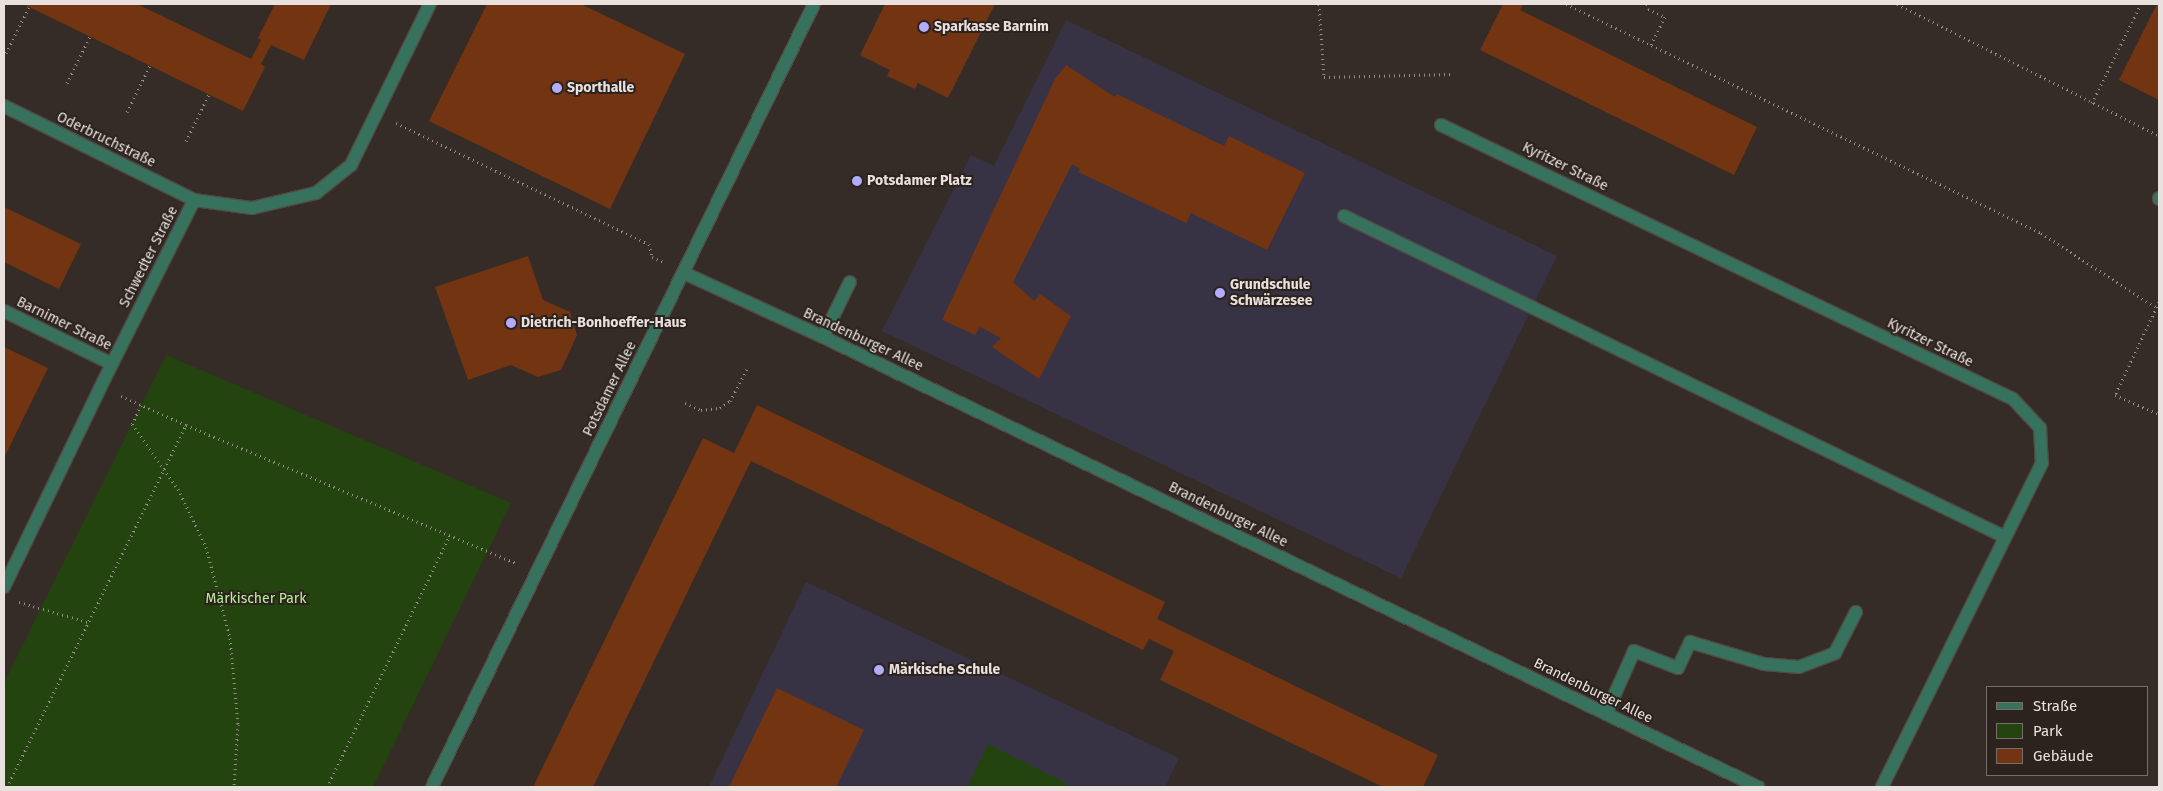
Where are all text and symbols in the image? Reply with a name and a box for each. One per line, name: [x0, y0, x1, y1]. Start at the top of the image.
place label: Sparkasse Barnim: [934, 19, 1049, 35]
marker: Sparkasse Barnim: [918, 21, 930, 33]
place label: Sporthalle: [567, 80, 634, 96]
marker: Sporthalle: [551, 82, 563, 94]
street label: Oderbruchstraße: [54, 109, 158, 171]
street label: Kyritzer Straße: [1519, 139, 1611, 195]
place label: Potsdamer Platz: [867, 173, 972, 189]
marker: Potsdamer Platz: [851, 175, 863, 187]
street label: Schwedter Straße: [116, 204, 182, 310]
place label: Grundschule Schwärzesee: [1230, 277, 1312, 310]
marker: Grundschule Schwärzesee: [1214, 287, 1226, 299]
street label: Barnimer Straße: [14, 294, 114, 354]
street label: Brandenburger Allee: [800, 305, 926, 375]
place label: Dietrich-Bonhoeffer-Haus: [521, 315, 686, 331]
street label: Kyritzer Straße: [1884, 315, 1976, 371]
marker: Dietrich-Bonhoeffer-Haus: [505, 317, 517, 329]
street label: Potsdamer Allee: [580, 339, 640, 439]
street label: Brandenburger Allee: [1166, 479, 1290, 551]
park label: Märkischer Park: [206, 591, 306, 607]
street label: Brandenburger Allee: [1531, 655, 1655, 727]
place label: Märkische Schule: [889, 662, 1000, 678]
marker: Märkische Schule: [873, 664, 885, 676]
legend: [1986, 686, 2148, 776]
text: Straße: [2033, 697, 2077, 715]
text: Park: [2033, 722, 2063, 740]
text: Gebäude: [2033, 747, 2093, 765]

